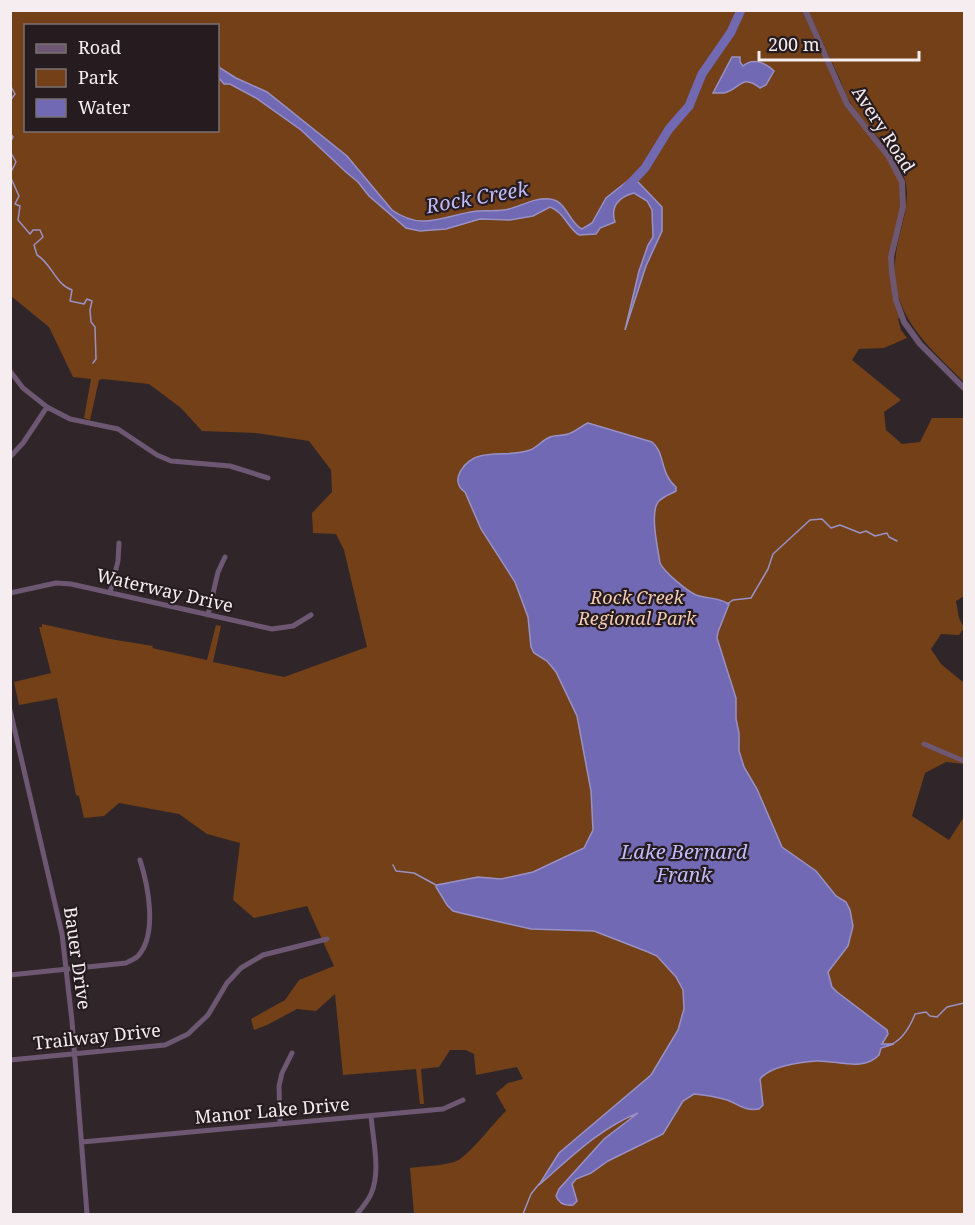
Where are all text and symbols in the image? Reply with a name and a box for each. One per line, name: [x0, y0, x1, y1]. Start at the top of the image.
legend: [24, 24, 219, 132]
scale bar: [759, 24, 920, 62]
text: 200 m: [768, 32, 820, 56]
text: Road: [78, 35, 121, 59]
text: Park: [78, 65, 118, 89]
street label: Avery Road: [847, 81, 921, 177]
text: Water: [78, 95, 131, 119]
water label: Rock Creek: [423, 175, 531, 219]
street label: Waterway Drive: [94, 563, 236, 617]
park label: Rock Creek Regional Park: [577, 585, 697, 630]
water label: Lake Bernard Frank: [620, 838, 748, 888]
street label: Bauer Drive: [59, 905, 97, 1011]
street label: Trailway Drive: [32, 1017, 162, 1055]
street label: Manor Lake Drive: [194, 1091, 350, 1129]

